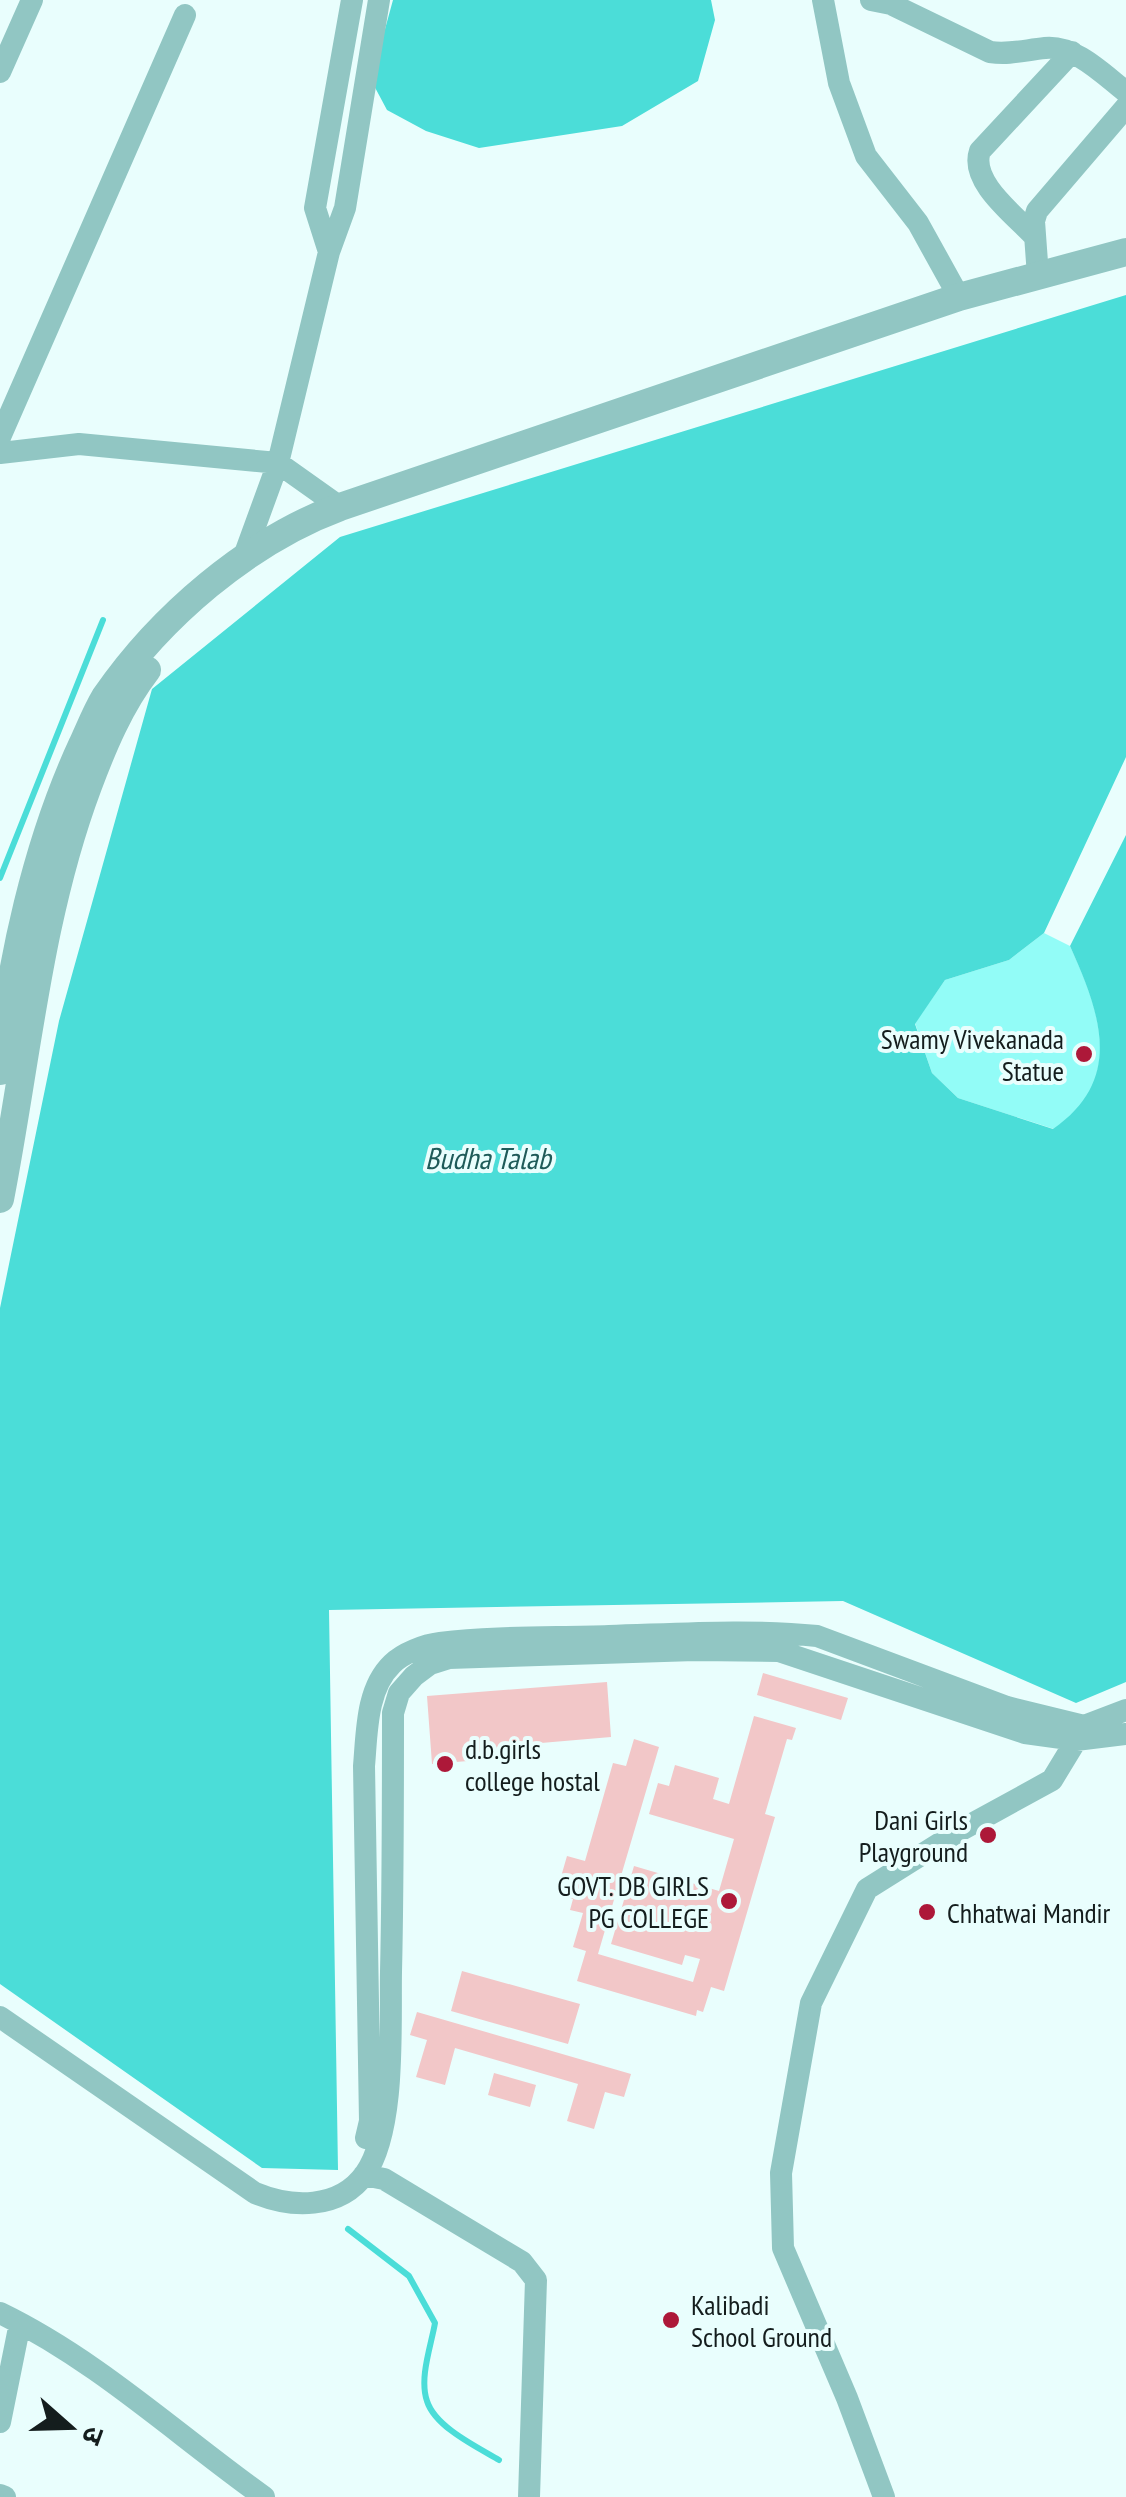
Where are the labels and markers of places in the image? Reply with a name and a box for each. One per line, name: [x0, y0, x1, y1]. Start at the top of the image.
place label: Swamy Vivekanada Statue: [881, 1020, 1064, 1089]
marker: Swamy Vivekanada Statue: [1073, 1043, 1095, 1065]
place label: d.b.girls college hostal: [465, 1730, 600, 1799]
marker: d.b.girls college hostal: [434, 1753, 456, 1775]
place label: Dani Girls Playground: [859, 1801, 968, 1870]
marker: Dani Girls Playground: [977, 1824, 999, 1846]
place label: GOVT. DB GIRLS PG COLLEGE: [557, 1867, 709, 1936]
marker: GOVT. DB GIRLS PG COLLEGE: [718, 1890, 740, 1912]
place label: Chhatwai Mandir: [947, 1894, 1111, 1931]
marker: Chhatwai Mandir: [916, 1901, 938, 1923]
place label: Kalibadi School Ground: [691, 2286, 832, 2355]
marker: Kalibadi School Ground: [660, 2309, 682, 2331]

